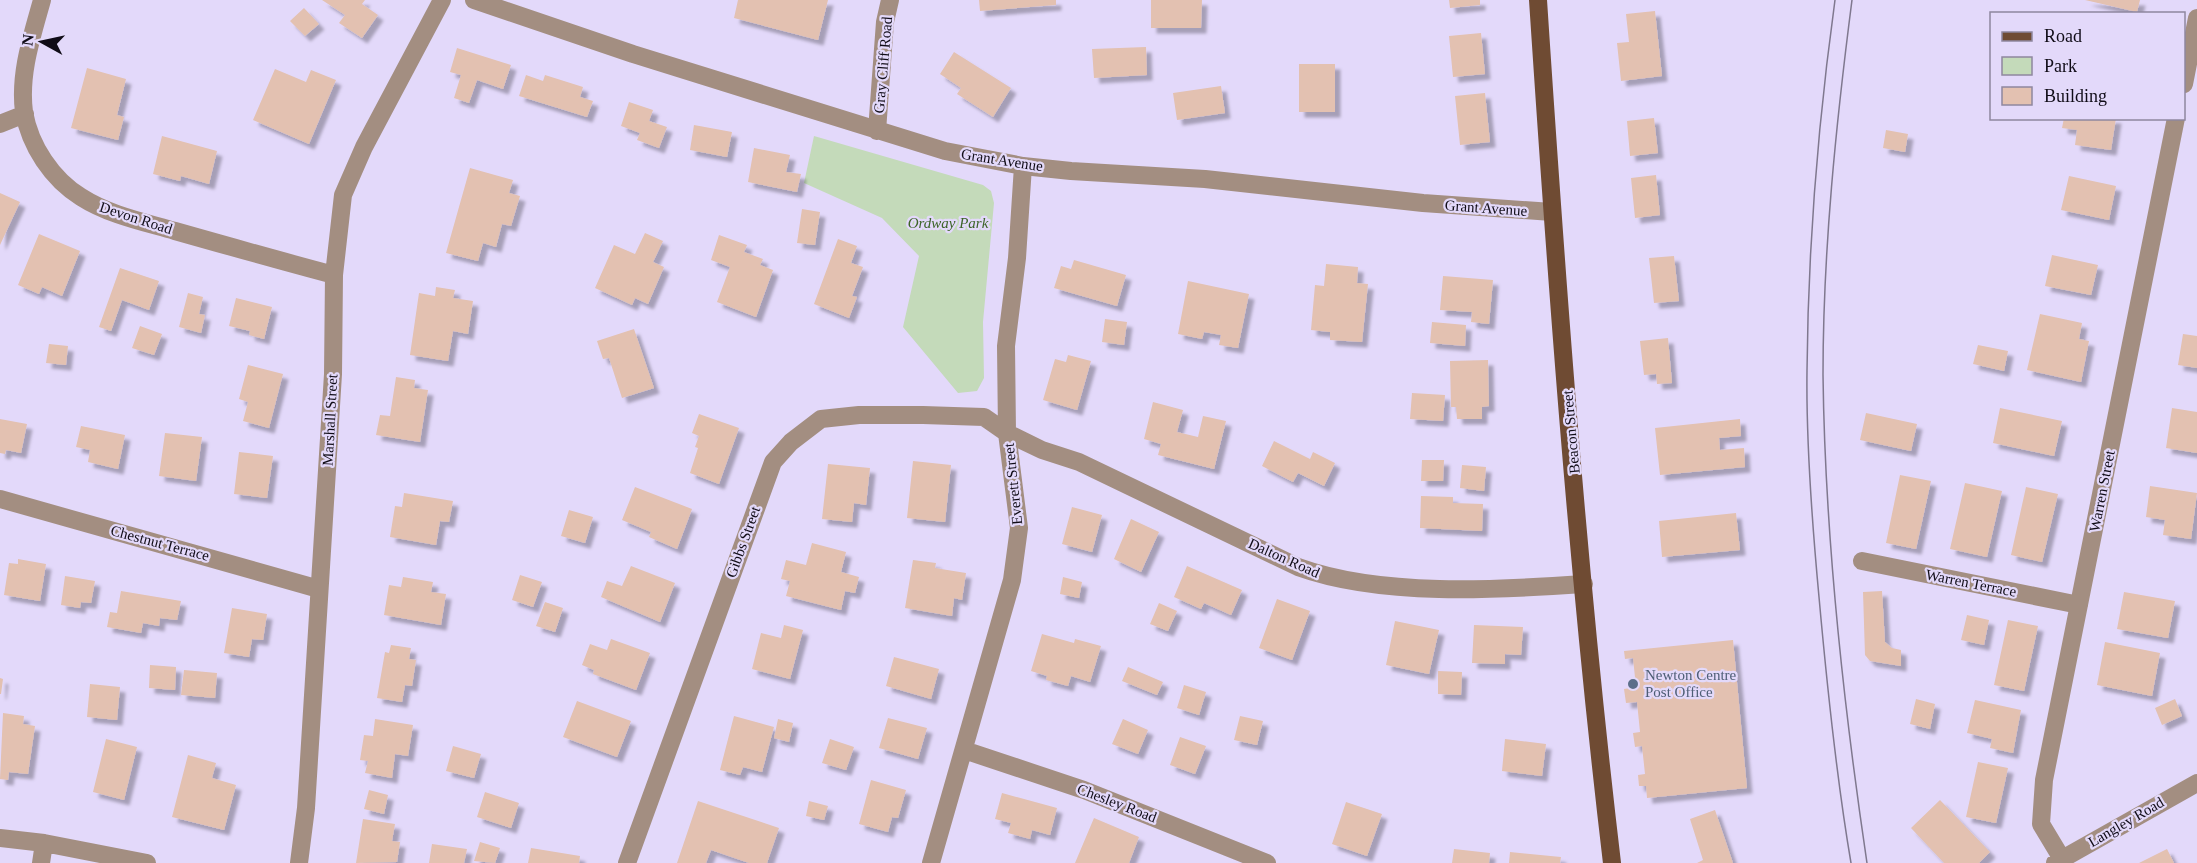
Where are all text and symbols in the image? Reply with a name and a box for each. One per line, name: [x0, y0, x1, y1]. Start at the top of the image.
north arrow: [12, 12, 72, 72]
legend: [1990, 12, 2185, 120]
street label: Gray Cliff Road: [871, 15, 895, 114]
text: Road: [2044, 26, 2082, 46]
text: N: [18, 33, 37, 47]
text: Park: [2044, 56, 2077, 76]
text: Building: [2044, 86, 2107, 106]
street label: Grant Avenue: [960, 146, 1044, 174]
street label: Grant Avenue: [1444, 197, 1528, 219]
street label: Devon Road: [98, 199, 175, 237]
park label: Ordway Park: [908, 215, 989, 231]
street label: Marshall Street: [320, 373, 340, 466]
street label: Beacon Street: [1559, 389, 1583, 474]
street label: Everett Street: [1001, 442, 1025, 526]
street label: Warren Street: [2086, 448, 2118, 533]
street label: Gibbs Street: [723, 503, 764, 580]
street label: Chestnut Terrace: [109, 522, 211, 564]
street label: Dalton Road: [1246, 535, 1323, 581]
street label: Warren Terrace: [1924, 566, 2018, 600]
place label: Newton Centre Post Office: [1645, 667, 1737, 700]
marker: Newton Centre Post Office: [1626, 677, 1640, 691]
street label: Chesley Road: [1075, 781, 1159, 826]
street label: Langley Road: [2085, 794, 2167, 850]

